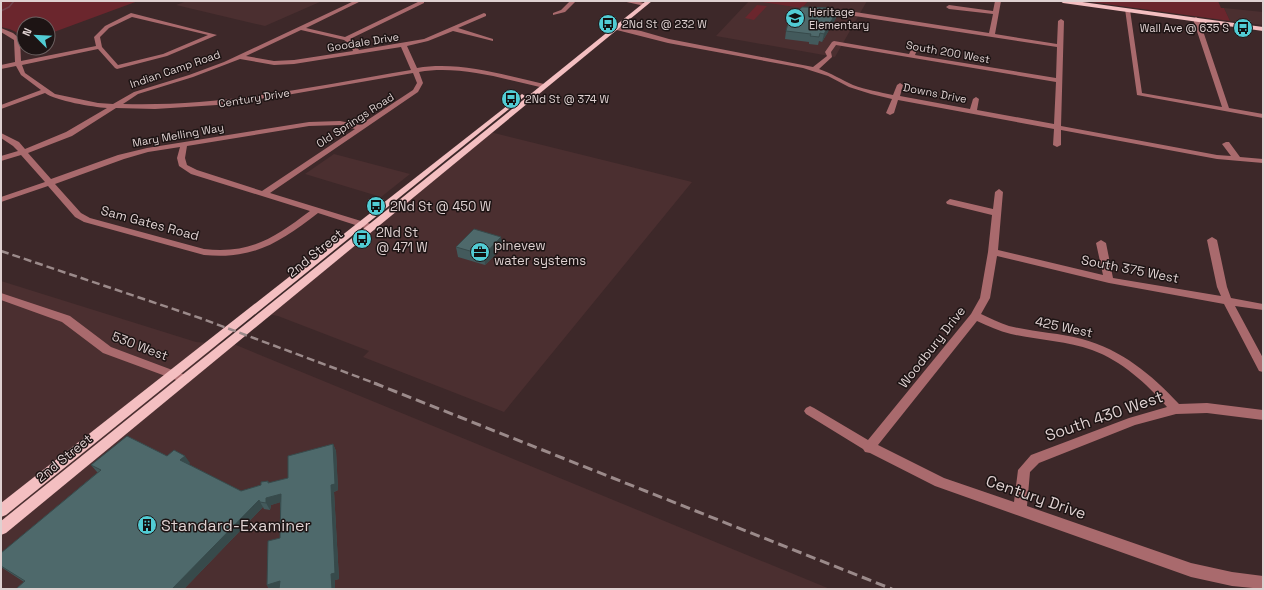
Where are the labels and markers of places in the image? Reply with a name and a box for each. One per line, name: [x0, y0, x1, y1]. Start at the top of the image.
place label: Heritage Elementary: [809, 5, 869, 32]
school or university icon: Heritage Elementary: [784, 7, 806, 29]
bus stop icon: 2Nd St @ 232 W: [597, 13, 619, 35]
place label: 2Nd St @ 232 W: [622, 17, 707, 31]
bus stop icon: Wall Ave @ 635 S: [1232, 17, 1254, 39]
place label: Wall Ave @ 635 S: [1140, 21, 1229, 35]
bus stop icon: 2Nd St @ 374 W: [500, 88, 522, 110]
place label: 2Nd St @ 374 W: [525, 92, 609, 106]
bus stop icon: 2Nd St @ 450 W: [365, 195, 387, 217]
place label: 2Nd St @ 450 W: [390, 198, 491, 215]
place label: 2Nd St @ 471 W: [376, 224, 428, 256]
bus stop icon: 2Nd St @ 471 W: [351, 228, 373, 250]
place label: pinevew water systems: [494, 237, 586, 269]
office icon: pinevew water systems: [469, 241, 491, 263]
building icon: Standard-Examiner: [136, 514, 158, 536]
place label: Standard-Examiner: [161, 515, 310, 536]

